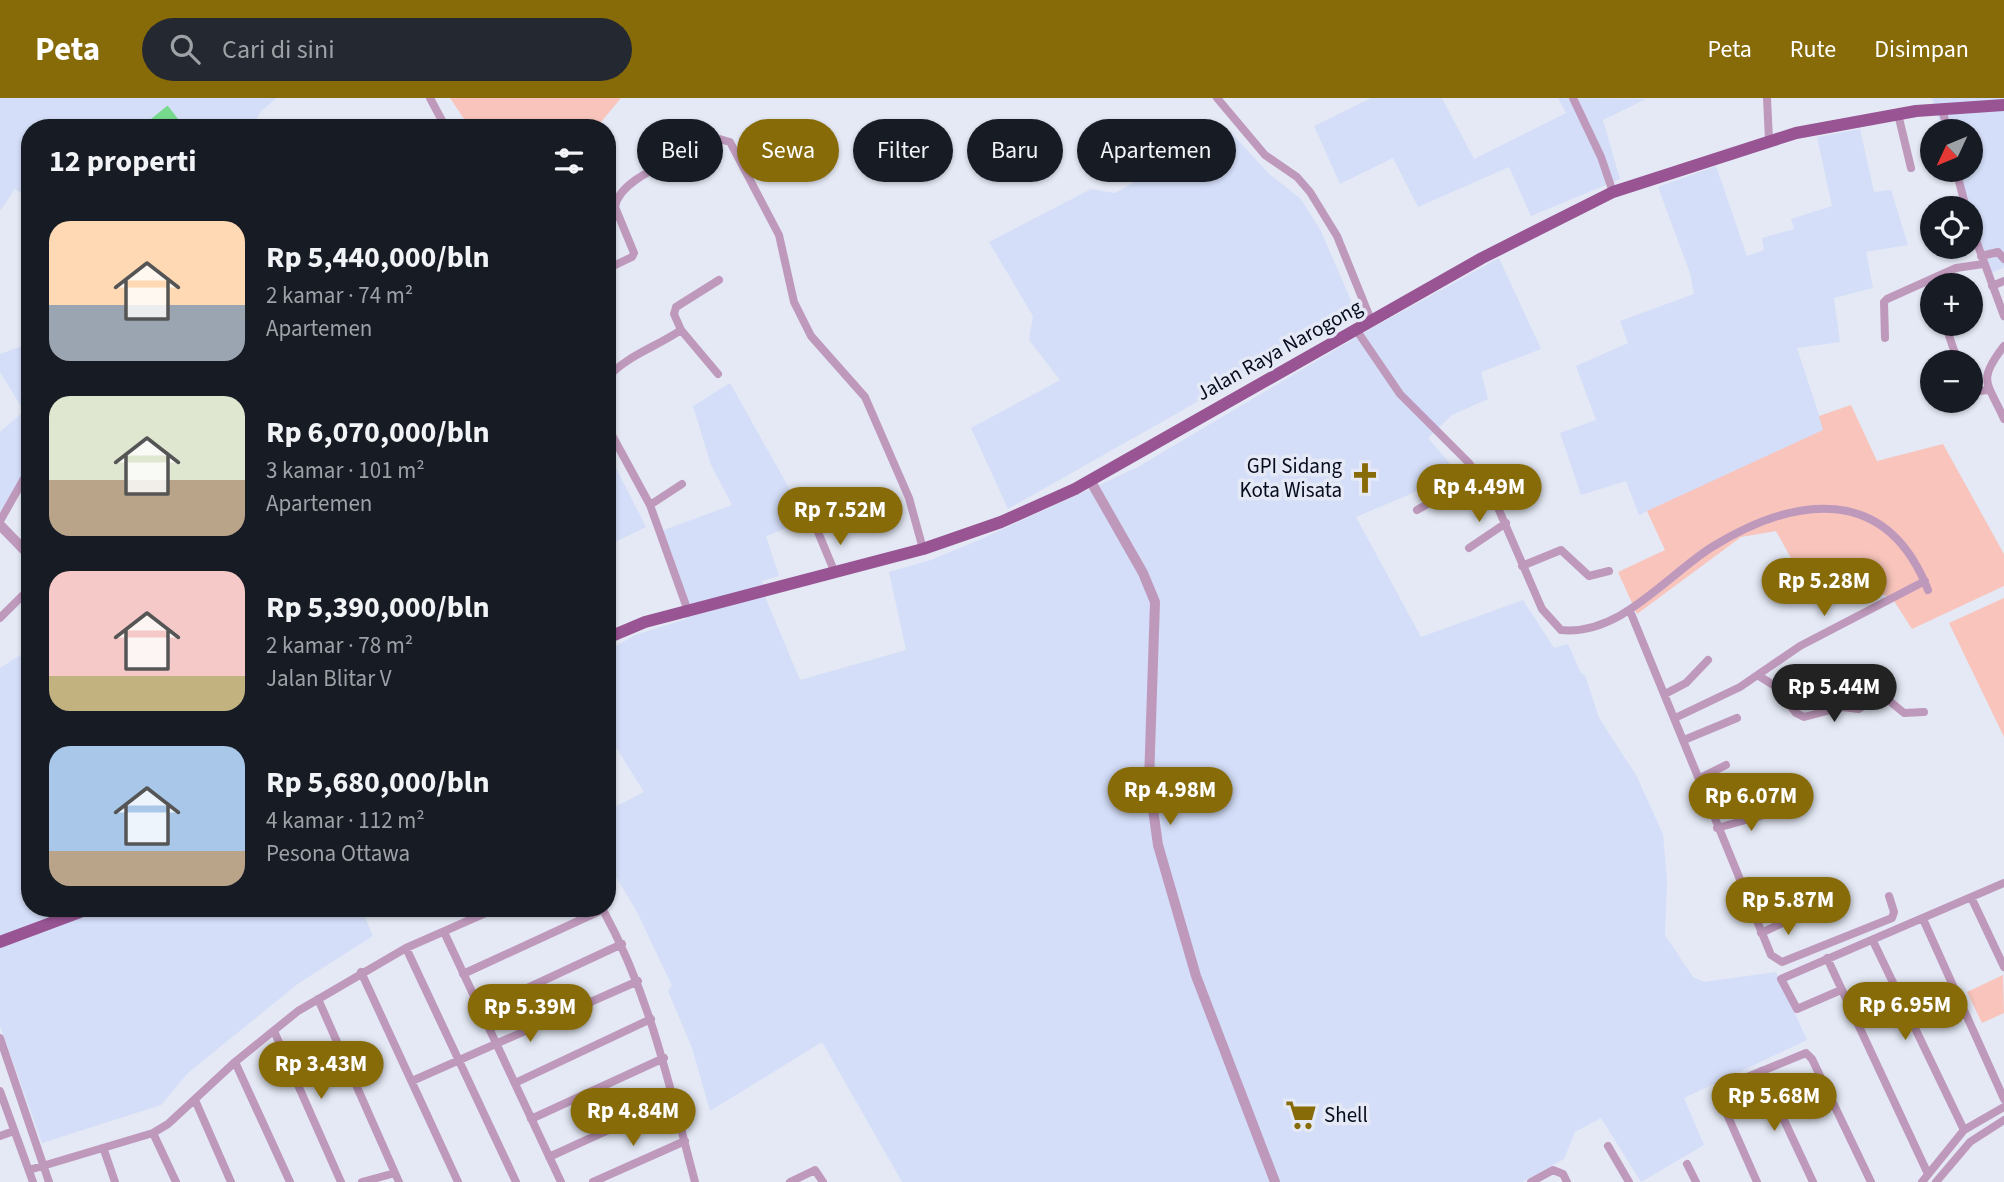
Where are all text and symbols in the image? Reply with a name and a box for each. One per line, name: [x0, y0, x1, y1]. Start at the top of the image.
search box: [142, 18, 632, 81]
text: Peta: [35, 26, 100, 73]
icon: search: [166, 30, 204, 68]
text: Cari di sini: [222, 31, 335, 68]
text: Peta: [1707, 32, 1752, 67]
text: Rute: [1790, 32, 1836, 67]
text: Disimpan: [1874, 32, 1969, 67]
chip: Beli: [637, 119, 723, 182]
chip: Sewa: [737, 119, 839, 182]
chip: Filter: [853, 119, 953, 182]
chip: Baru: [967, 119, 1063, 182]
chip: Apartemen: [1077, 119, 1236, 182]
north arrow: [1920, 119, 1983, 182]
map controls: [1920, 119, 1983, 413]
text: 12 properti: [49, 140, 197, 183]
icon: filters: [550, 142, 588, 180]
button: locate: [1920, 196, 1983, 259]
text: Rp 5,440,000/bln: [266, 236, 490, 279]
icon: home: [105, 249, 189, 333]
button: +: [1920, 273, 1983, 336]
text: 2 kamar · 74 m²: [266, 279, 413, 312]
street label: Jalan Raya Narogong: [1191, 292, 1368, 408]
text: Apartemen: [266, 312, 372, 345]
button: −: [1920, 350, 1983, 413]
text: Rp 6,070,000/bln: [266, 411, 490, 454]
icon: home: [105, 424, 189, 508]
place label: GPI Sidang Kota Wisata: [1240, 451, 1342, 505]
text: 3 kamar · 101 m²: [266, 454, 425, 487]
church icon: GPI Sidang Kota Wisata: [1348, 461, 1382, 495]
pin: Rp 4.49M: [1407, 464, 1551, 524]
text: Rp 4.49M: [1433, 470, 1525, 503]
text: Apartemen: [266, 487, 372, 520]
pin: Rp 7.52M: [768, 488, 912, 547]
text: Rp 7.52M: [794, 493, 886, 526]
pin: Rp 5.28M: [1752, 559, 1896, 618]
text: Rp 5.28M: [1778, 564, 1870, 597]
text: Rp 5,390,000/bln: [266, 586, 490, 629]
icon: home: [105, 599, 189, 683]
text: 2 kamar · 78 m²: [266, 629, 413, 662]
text: Jalan Blitar V: [266, 662, 392, 695]
pin: Rp 5.44M: [1762, 664, 1906, 724]
text: Rp 5.44M: [1788, 670, 1880, 703]
text: Rp 5,680,000/bln: [266, 761, 490, 804]
pin: Rp 4.98M: [1098, 768, 1242, 827]
text: Rp 4.98M: [1124, 773, 1216, 806]
icon: home: [105, 774, 189, 858]
pin: Rp 6.07M: [1679, 774, 1823, 833]
text: Rp 6.07M: [1705, 779, 1797, 812]
text: 4 kamar · 112 m²: [266, 804, 425, 837]
text: Pesona Ottawa: [266, 837, 410, 870]
pin: Rp 5.87M: [1716, 878, 1860, 937]
text: Rp 5.87M: [1742, 883, 1834, 916]
pin: Rp 6.95M: [1833, 982, 1977, 1042]
pin: Rp 5.39M: [458, 984, 602, 1044]
text: Rp 6.95M: [1859, 988, 1951, 1021]
text: Rp 5.39M: [484, 990, 576, 1023]
pin: Rp 3.43M: [249, 1042, 393, 1101]
text: Rp 3.43M: [275, 1047, 367, 1080]
pin: Rp 5.68M: [1702, 1074, 1846, 1133]
text: Rp 5.68M: [1728, 1079, 1820, 1112]
pin: Rp 4.84M: [561, 1088, 705, 1148]
text: Rp 4.84M: [587, 1094, 679, 1127]
supermarket icon: Shell: [1284, 1098, 1318, 1132]
place label: Shell: [1324, 1100, 1368, 1130]

